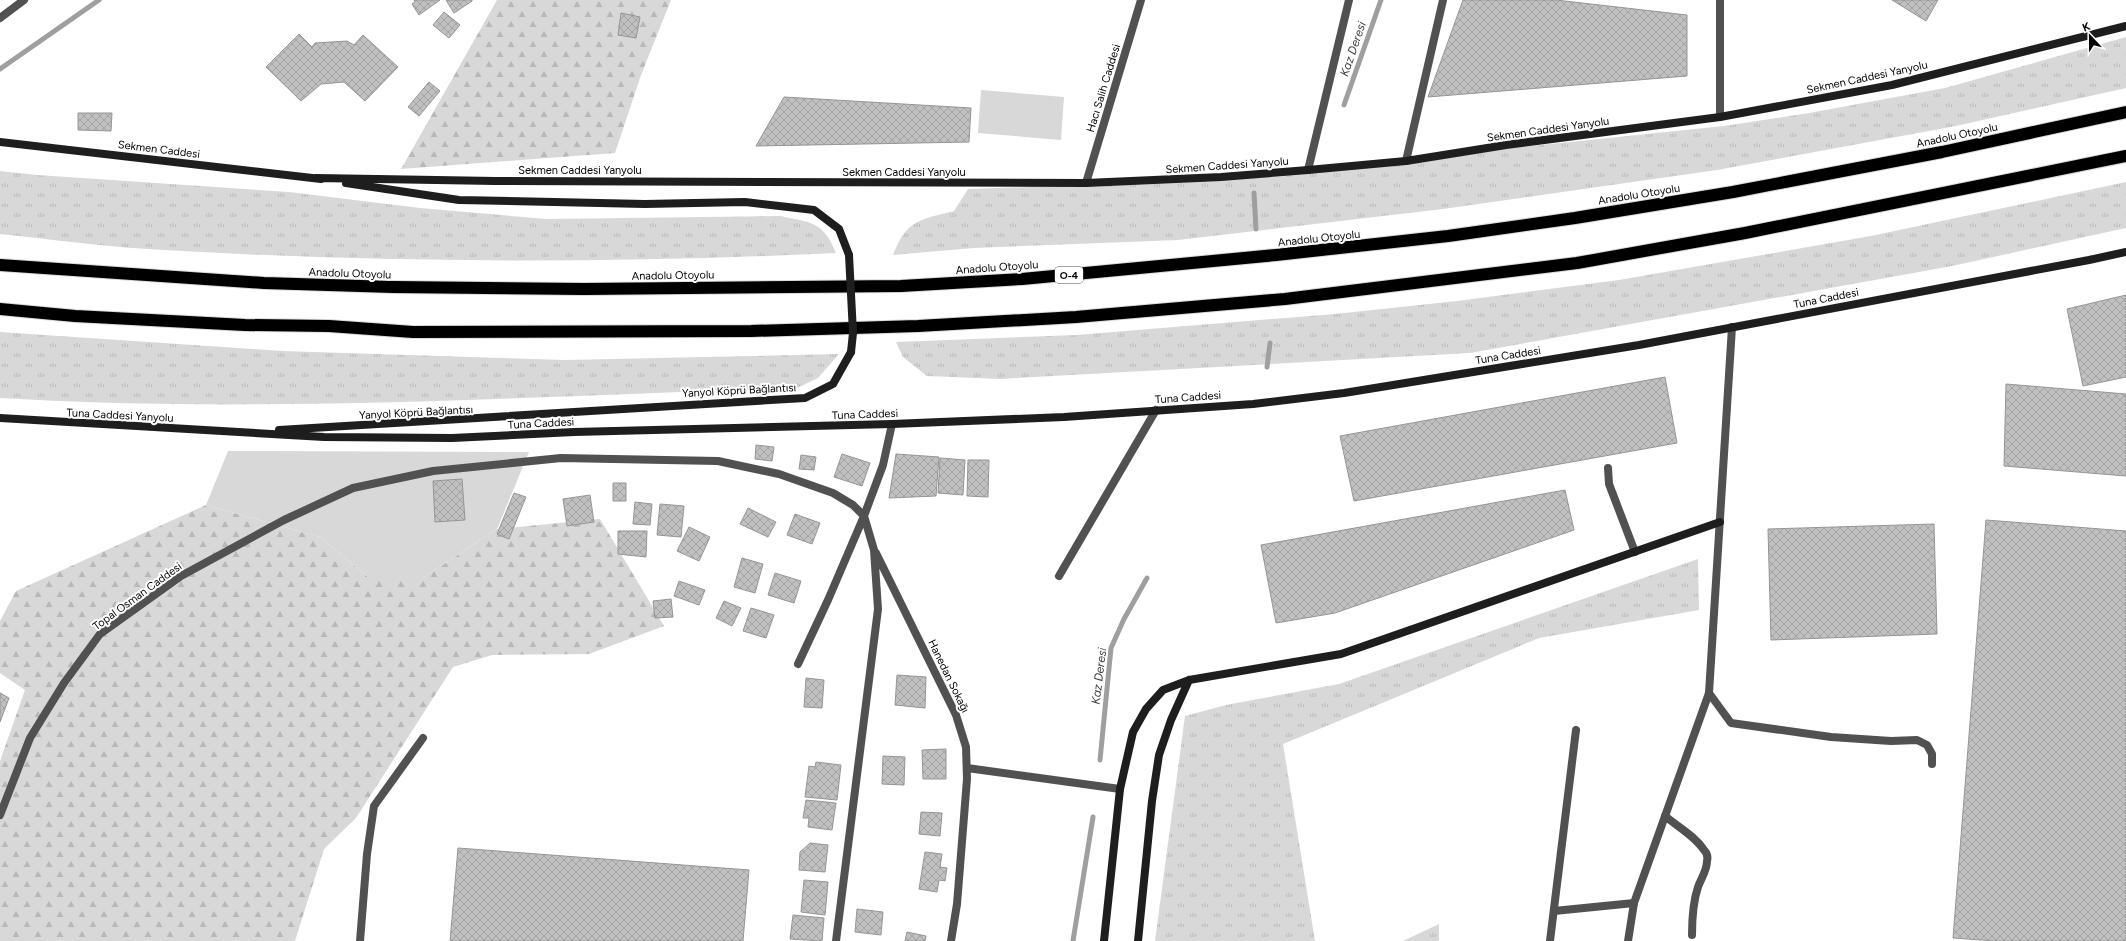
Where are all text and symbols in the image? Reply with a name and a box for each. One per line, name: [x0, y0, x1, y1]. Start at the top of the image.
north arrow: [2070, 16, 2110, 56]
water label: Kaz Deresi: [1337, 20, 1369, 78]
text: K: [2081, 20, 2093, 35]
street label: Hacı Salih Caddesi: [1084, 43, 1123, 134]
street label: Sekmen Caddesi Yanyolu: [1805, 58, 1929, 97]
street label: Sekmen Caddesi Yanyolu: [1486, 114, 1610, 145]
street label: Anadolu Otoyolu: [1915, 121, 1999, 150]
street label: Sekmen Caddesi: [117, 138, 201, 161]
street label: Sekmen Caddesi Yanyolu: [1165, 155, 1289, 176]
street label: Sekmen Caddesi Yanyolu: [518, 164, 642, 177]
street label: Sekmen Caddesi Yanyolu: [842, 166, 966, 179]
street label: Anadolu Otoyolu: [1597, 182, 1681, 207]
street label: Anadolu Otoyolu: [1277, 228, 1361, 249]
street label: Anadolu Otoyolu: [955, 258, 1039, 277]
street label: Anadolu Otoyolu: [308, 266, 392, 281]
road number: O-4: [1055, 267, 1083, 283]
street label: Anadolu Otoyolu: [632, 268, 715, 283]
street label: Tuna Caddesi: [1792, 286, 1860, 311]
street label: Tuna Caddesi: [1474, 344, 1542, 367]
street label: Yanyol Köprü Bağlantısı: [682, 381, 796, 400]
street label: Tuna Caddesi: [1155, 389, 1222, 406]
street label: Yanyol Köprü Bağlantısı: [359, 403, 473, 422]
street label: Tuna Caddesi Yanyolu: [66, 406, 174, 425]
street label: Tuna Caddesi: [832, 407, 898, 422]
street label: Tuna Caddesi: [508, 415, 574, 432]
street label: Topal Osman Caddesi: [90, 560, 184, 633]
street label: Hanedan Sokağı: [925, 637, 972, 715]
water label: Kaz Deresi: [1089, 647, 1109, 705]

